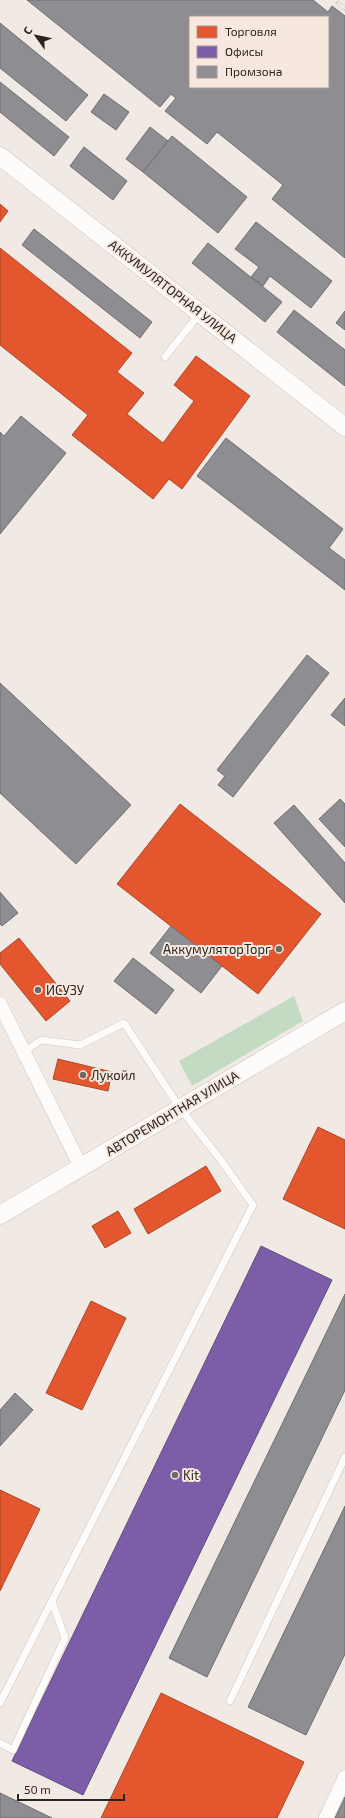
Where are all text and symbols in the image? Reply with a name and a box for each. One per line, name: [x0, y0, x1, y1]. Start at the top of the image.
north arrow: [16, 16, 56, 56]
legend: [189, 16, 329, 88]
text: С: [20, 24, 35, 37]
text: Торговля: [225, 24, 277, 38]
text: Офисы: [225, 44, 263, 58]
text: Промзона: [225, 64, 282, 78]
street label: АККУМУЛЯТОРНАЯ УЛИЦА: [106, 236, 240, 346]
place label: АккумуляторТорг: [163, 941, 271, 957]
marker: АккумуляторТорг: [274, 944, 284, 954]
place label: ИСУЗУ: [46, 982, 85, 998]
marker: ИСУЗУ: [33, 985, 43, 995]
place label: Лукойл: [91, 1067, 136, 1083]
street label: АВТОРЕМОНТНАЯ УЛИЦА: [103, 1067, 241, 1159]
marker: Лукойл: [78, 1070, 88, 1080]
place label: Kit: [183, 1467, 199, 1483]
marker: Kit: [170, 1470, 180, 1480]
scale bar: [18, 1776, 124, 1802]
text: 50 m: [24, 1782, 51, 1796]

